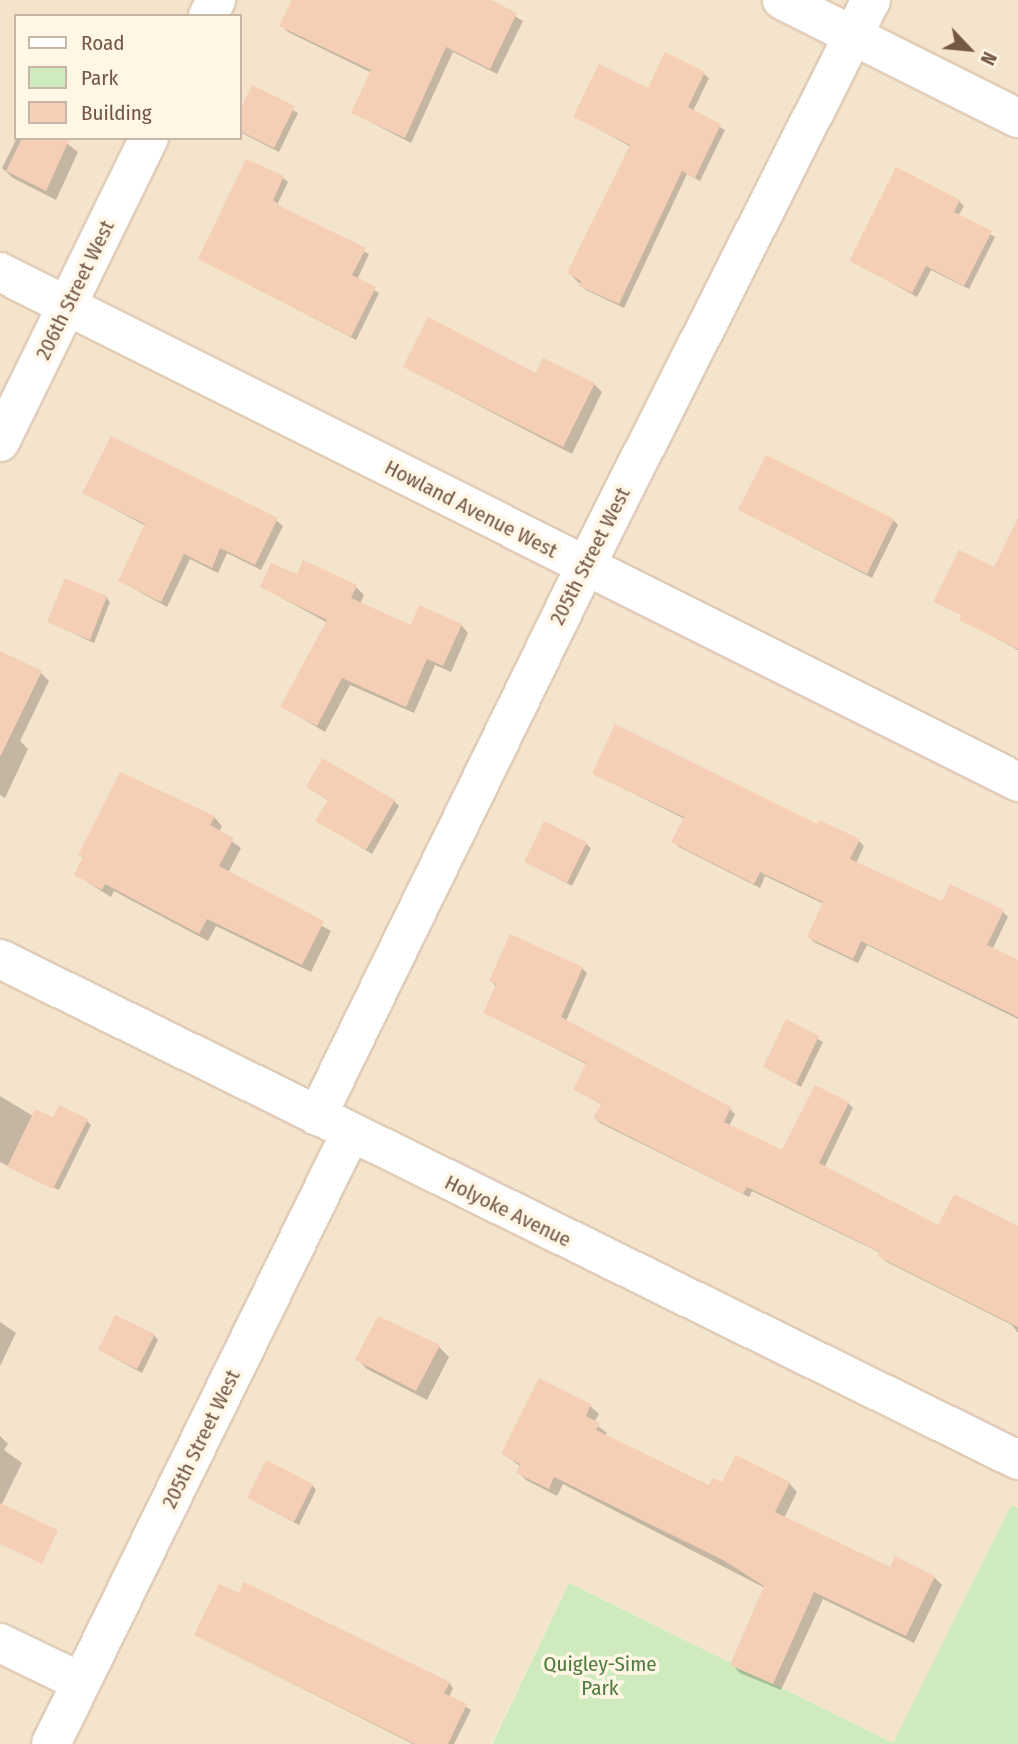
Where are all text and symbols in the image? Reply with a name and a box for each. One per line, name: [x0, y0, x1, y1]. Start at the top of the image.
legend: [14, 14, 242, 140]
north arrow: [934, 14, 1004, 84]
text: Road: [81, 30, 125, 56]
text: N: [975, 48, 1001, 69]
text: Park: [81, 65, 118, 91]
text: Building: [81, 100, 152, 126]
street label: 206th Street West: [30, 216, 120, 364]
street label: Howland Avenue West: [381, 455, 561, 563]
street label: 205th Street West: [545, 483, 635, 629]
street label: Holyoke Avenue: [441, 1170, 575, 1252]
street label: 205th Street West: [157, 1366, 245, 1512]
park label: Quigley-Sime Park: [543, 1651, 657, 1701]

